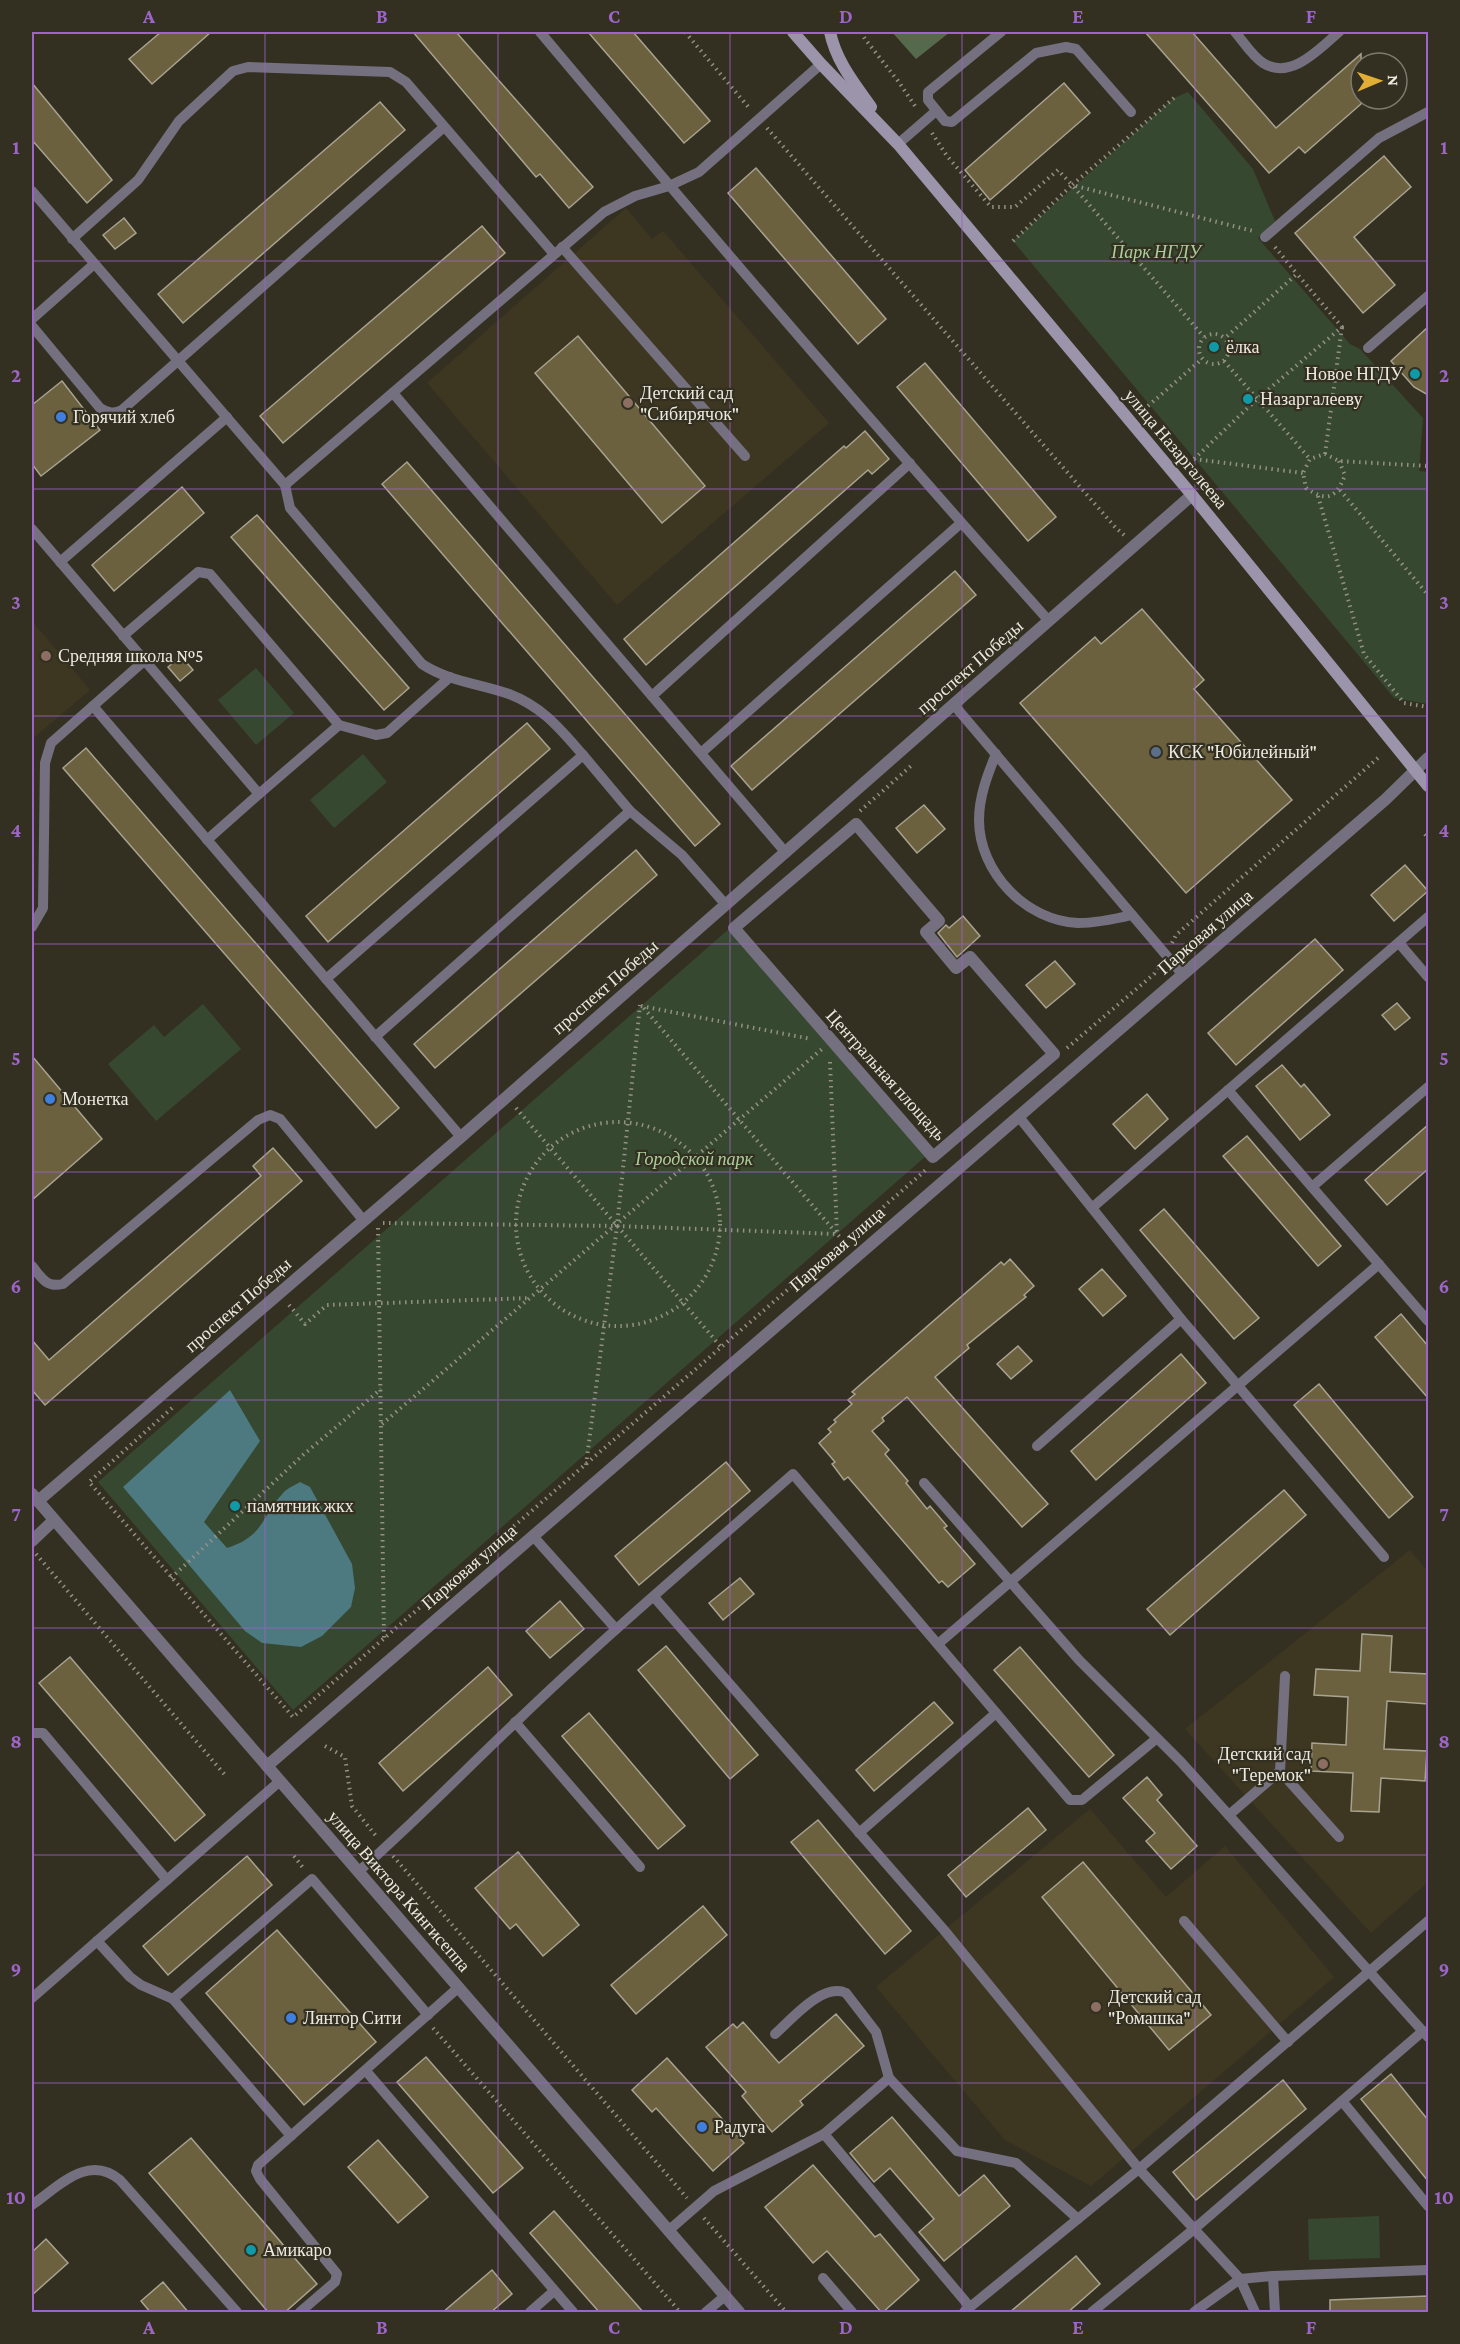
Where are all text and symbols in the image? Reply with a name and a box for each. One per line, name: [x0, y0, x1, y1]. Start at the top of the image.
text: A: [142, 5, 156, 27]
text: B: [376, 5, 388, 27]
text: C: [608, 5, 620, 27]
text: D: [839, 5, 853, 27]
text: E: [1072, 5, 1084, 27]
text: F: [1306, 5, 1317, 27]
north arrow: [1349, 51, 1409, 111]
text: N: [1385, 75, 1402, 86]
text: 1: [12, 136, 20, 158]
text: 1: [1440, 136, 1448, 158]
park label: Парк НГДУ: [1110, 242, 1203, 262]
place label: ёлка: [1226, 337, 1259, 357]
marker: ёлка: [1207, 340, 1221, 354]
text: 2: [11, 364, 21, 386]
place label: Новое НГДУ: [1305, 364, 1403, 384]
text: 2: [1439, 364, 1449, 386]
marker: Новое НГДУ: [1408, 367, 1422, 381]
place label: Детский сад "Сибирячок": [640, 383, 739, 424]
street label: улица Назаргалеева: [1120, 385, 1232, 513]
place label: Назаргалееву: [1260, 389, 1362, 409]
marker: Назаргалееву: [1241, 392, 1255, 406]
marker: Детский сад "Сибирячок": [621, 396, 635, 410]
place label: Горячий хлеб: [73, 407, 175, 427]
marker: Горячий хлеб: [54, 410, 68, 424]
text: 3: [11, 591, 21, 613]
text: 3: [1439, 591, 1449, 613]
street label: проспект Победы: [913, 616, 1027, 718]
place label: Средняя школа №5: [58, 646, 203, 666]
marker: Средняя школа №5: [39, 649, 53, 663]
place label: КСК "Юбилейный": [1168, 742, 1317, 762]
marker: КСК "Юбилейный": [1149, 745, 1163, 759]
text: 4: [11, 819, 22, 841]
text: 4: [1439, 819, 1450, 841]
street label: Парковая улица: [1153, 885, 1257, 979]
street label: проспект Победы: [548, 936, 662, 1038]
street label: Центральная площадь: [822, 1005, 950, 1145]
text: 5: [11, 1047, 21, 1069]
text: 5: [1439, 1047, 1449, 1069]
place label: Монетка: [62, 1089, 129, 1109]
marker: Монетка: [43, 1092, 57, 1106]
park label: Городской парк: [634, 1149, 753, 1169]
street label: Парковая улица: [785, 1202, 889, 1296]
street label: проспект Победы: [181, 1254, 295, 1356]
text: 6: [11, 1275, 21, 1297]
text: 6: [1439, 1275, 1449, 1297]
place label: памятник жкх: [247, 1496, 354, 1516]
marker: памятник жкх: [228, 1499, 242, 1513]
text: 7: [11, 1503, 21, 1525]
text: 7: [1439, 1503, 1449, 1525]
street label: Парковая улица: [417, 1520, 521, 1614]
text: 8: [10, 1730, 22, 1752]
text: 8: [1438, 1730, 1450, 1752]
place label: Детский сад "Теремок": [1218, 1744, 1311, 1785]
marker: Детский сад "Теремок": [1316, 1757, 1330, 1771]
street label: улица Виктора Кингисеппа: [324, 1806, 474, 1976]
text: 9: [11, 1958, 21, 1980]
text: 9: [1439, 1958, 1449, 1980]
place label: Детский сад "Ромашка": [1108, 1987, 1201, 2028]
marker: Детский сад "Ромашка": [1089, 2000, 1103, 2014]
place label: Лянтор Сити: [303, 2008, 402, 2028]
marker: Лянтор Сити: [284, 2011, 298, 2025]
place label: Радуга: [714, 2117, 766, 2137]
marker: Радуга: [695, 2120, 709, 2134]
text: 10: [6, 2186, 26, 2208]
text: 10: [1434, 2186, 1454, 2208]
place label: Амикаро: [263, 2240, 331, 2260]
marker: Амикаро: [244, 2243, 258, 2257]
text: A: [142, 2316, 156, 2338]
text: B: [376, 2316, 388, 2338]
text: C: [608, 2316, 620, 2338]
text: D: [839, 2316, 853, 2338]
text: E: [1072, 2316, 1084, 2338]
text: F: [1306, 2316, 1317, 2338]

